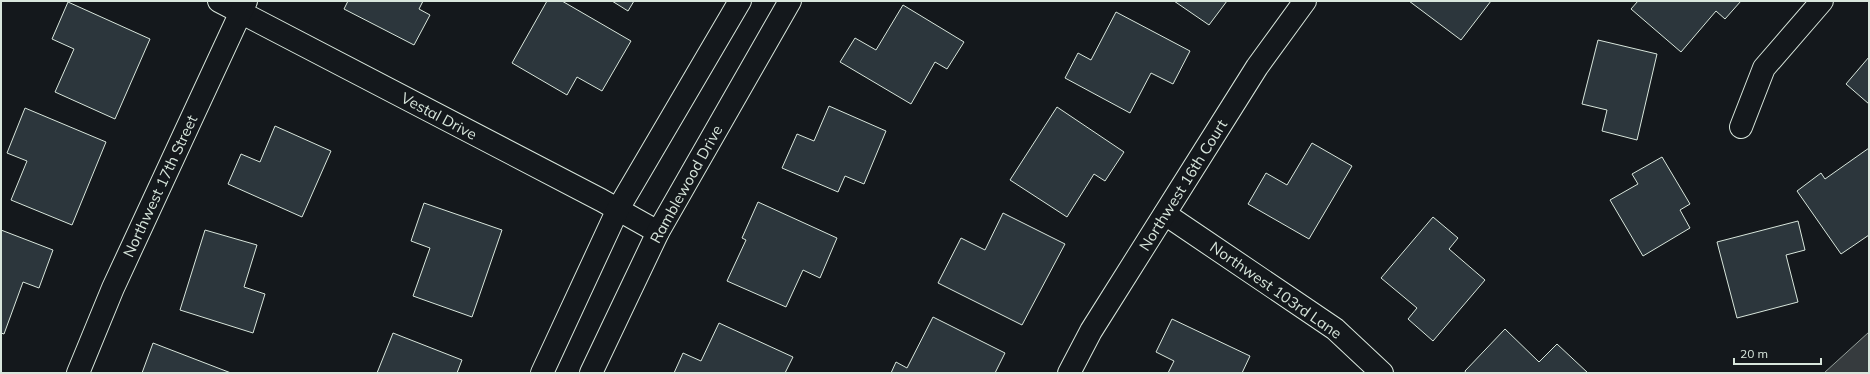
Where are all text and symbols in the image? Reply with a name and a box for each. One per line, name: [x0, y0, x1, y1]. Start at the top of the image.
street label: Vestal Drive: [398, 88, 480, 144]
street label: Northwest 17th Street: [119, 112, 201, 260]
street label: Northwest 16th Court: [1135, 116, 1231, 254]
street label: Ramblewood Drive: [646, 122, 726, 246]
street label: Northwest 103rd Lane: [1206, 237, 1346, 343]
scale bar: [1734, 340, 1821, 366]
text: 20 m: [1740, 346, 1768, 361]

